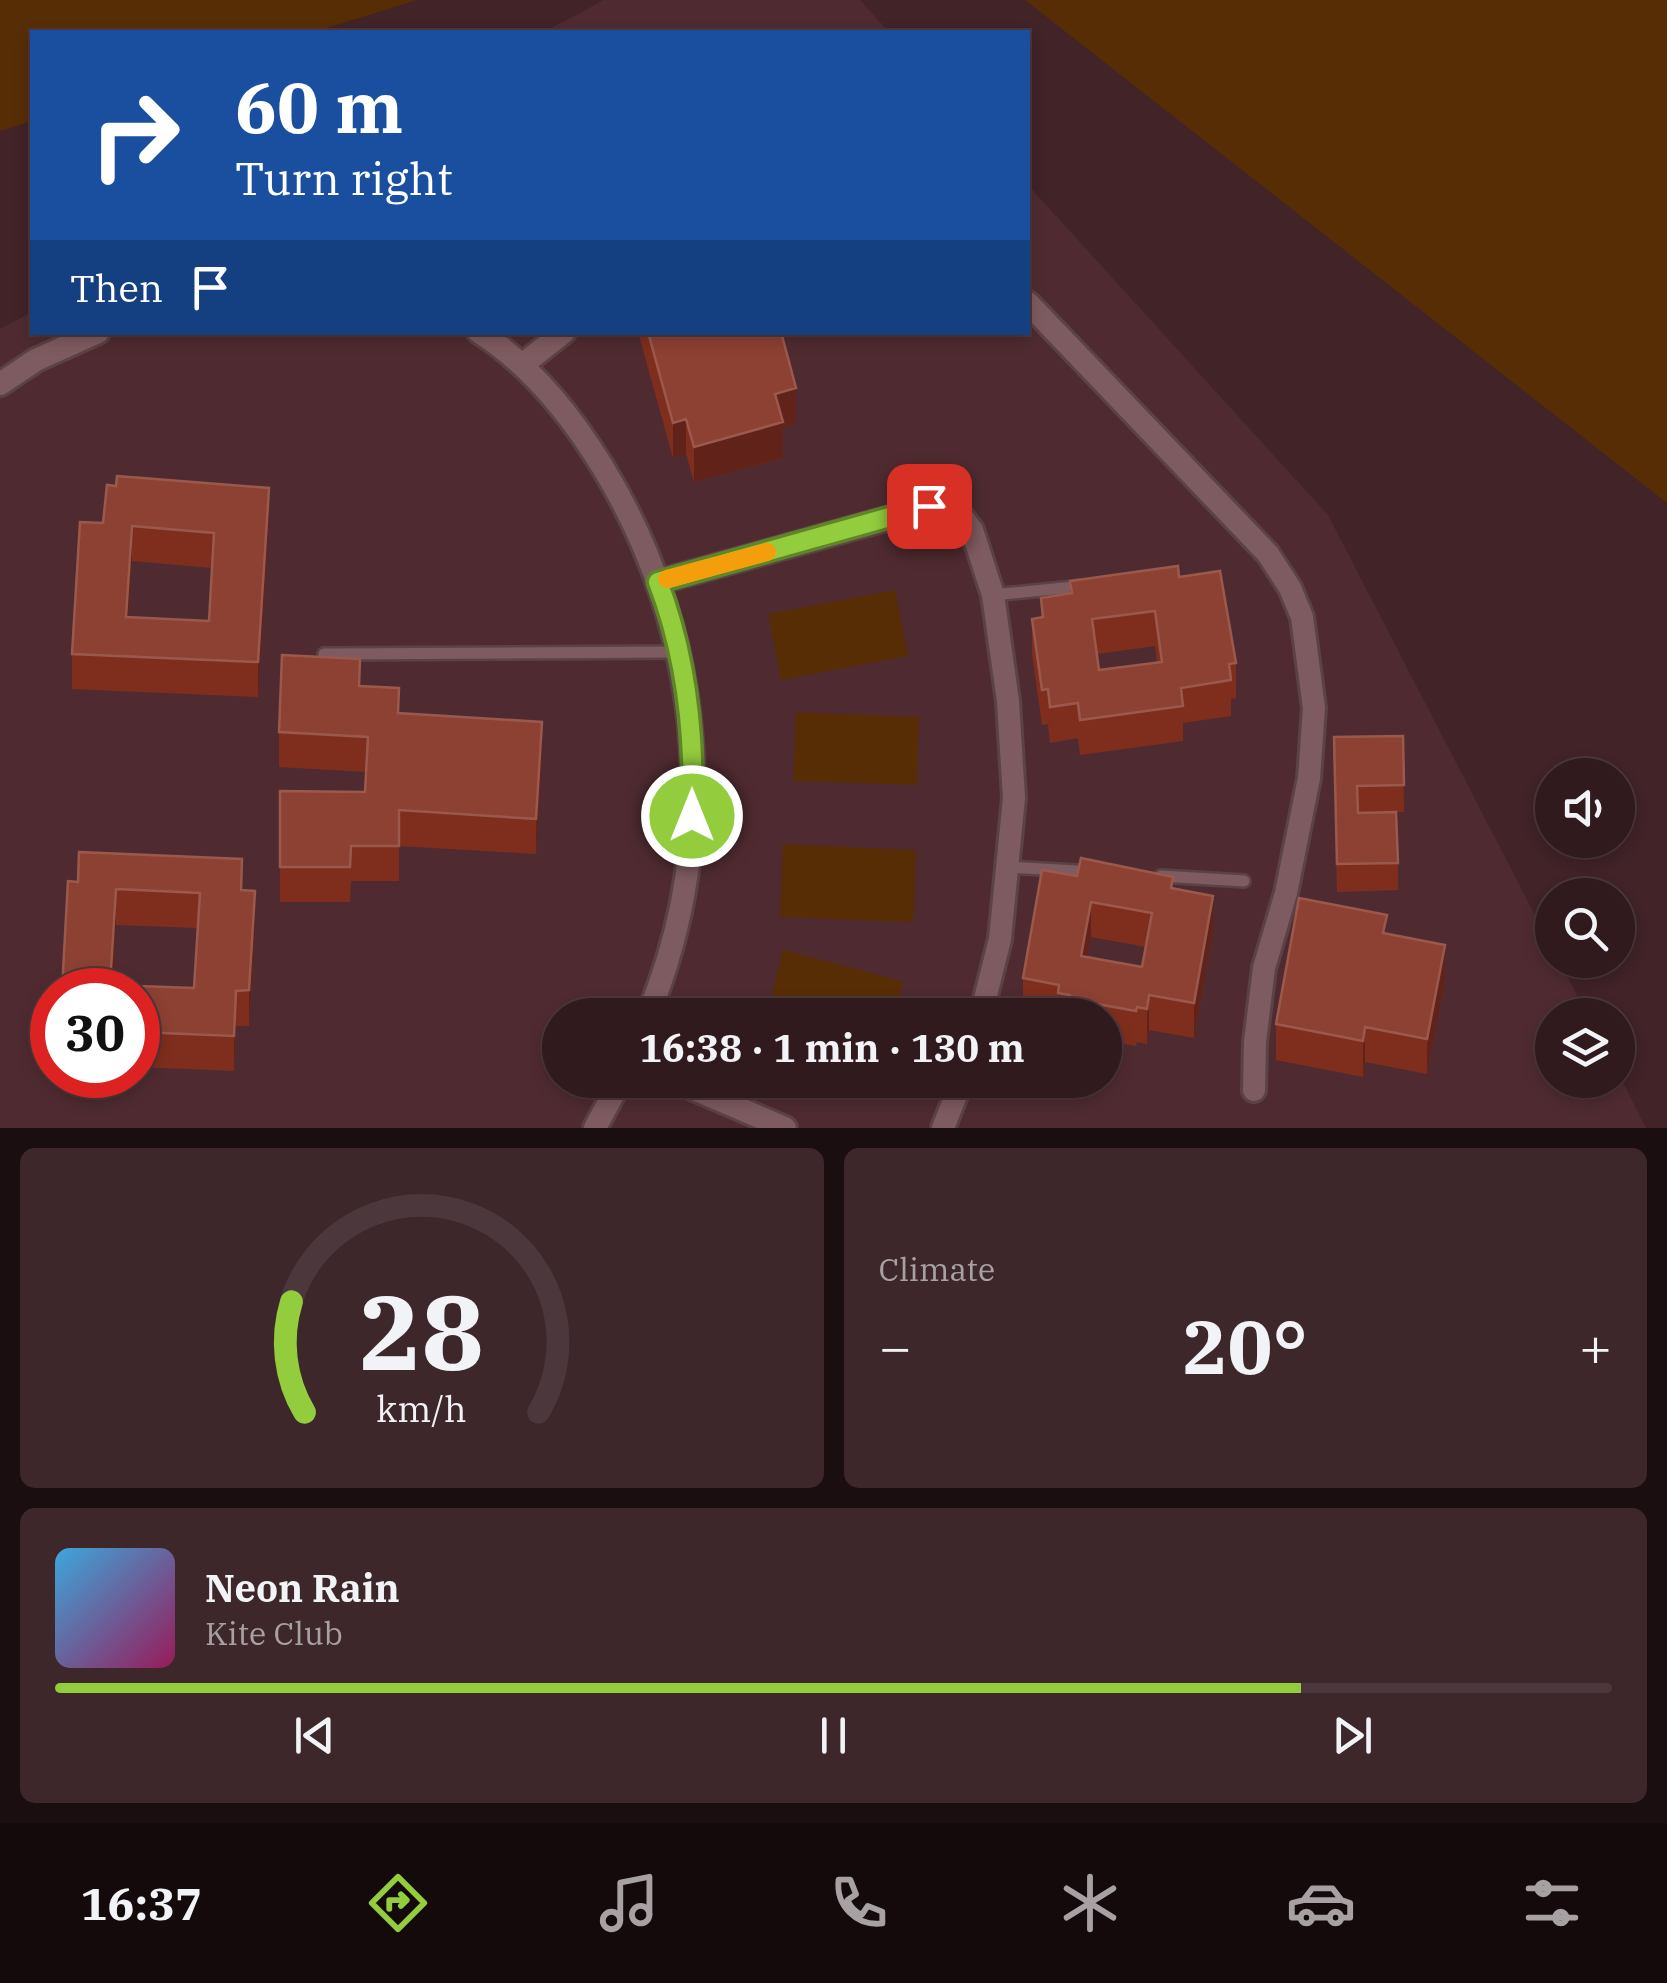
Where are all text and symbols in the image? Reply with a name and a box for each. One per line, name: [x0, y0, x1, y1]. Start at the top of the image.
text: 60 m: [235, 61, 403, 152]
icon: right: [70, 70, 200, 200]
text: Turn right: [235, 149, 453, 207]
icon: arrive: [183, 260, 238, 315]
text: Then: [70, 263, 163, 312]
pin: [887, 464, 972, 549]
icon: arrive: [902, 479, 957, 534]
map controls: [1535, 758, 1635, 1098]
button: sound: [1535, 758, 1635, 858]
position arrow: [640, 764, 744, 868]
button: search: [1535, 878, 1635, 978]
speed limit sign: 30: [30, 968, 160, 1098]
button: layers: [1535, 998, 1635, 1098]
text: 16:38 · 1 min · 130 m: [639, 1023, 1025, 1072]
text: Climate: [879, 1248, 995, 1290]
text: 28: [359, 1263, 484, 1399]
text: 20°: [1183, 1297, 1308, 1395]
text: −: [879, 1311, 912, 1382]
text: +: [1579, 1311, 1612, 1382]
text: km/h: [377, 1385, 467, 1432]
text: Neon Rain: [205, 1563, 400, 1612]
text: Kite Club: [205, 1612, 343, 1654]
icon: previous: [287, 1708, 342, 1763]
icon: pause: [806, 1708, 861, 1763]
icon: next: [1325, 1708, 1380, 1763]
icon: directions: [363, 1868, 433, 1938]
icon: music: [594, 1868, 664, 1938]
icon: phone: [824, 1868, 894, 1938]
icon: climate: [1055, 1868, 1125, 1938]
icon: car: [1286, 1868, 1356, 1938]
icon: filters: [1517, 1868, 1587, 1938]
text: 16:37: [80, 1874, 202, 1932]

